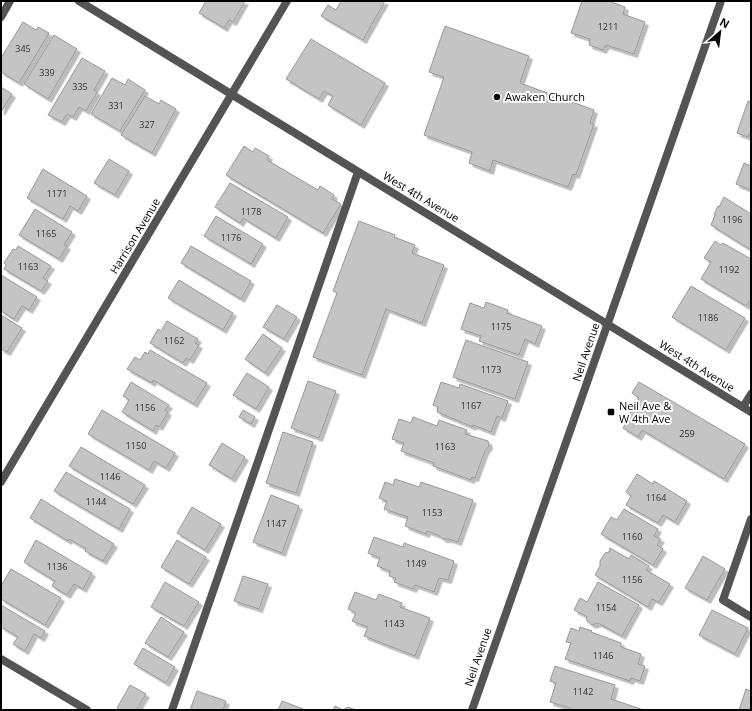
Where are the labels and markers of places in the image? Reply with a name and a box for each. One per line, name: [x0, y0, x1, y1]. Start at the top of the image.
place label: Awaken Church: [505, 89, 585, 104]
marker: Awaken Church: [492, 92, 502, 102]
place label: Neil Ave & W 4th Ave: [619, 398, 671, 426]
marker: Neil Ave & W 4th Ave: [606, 407, 616, 417]

